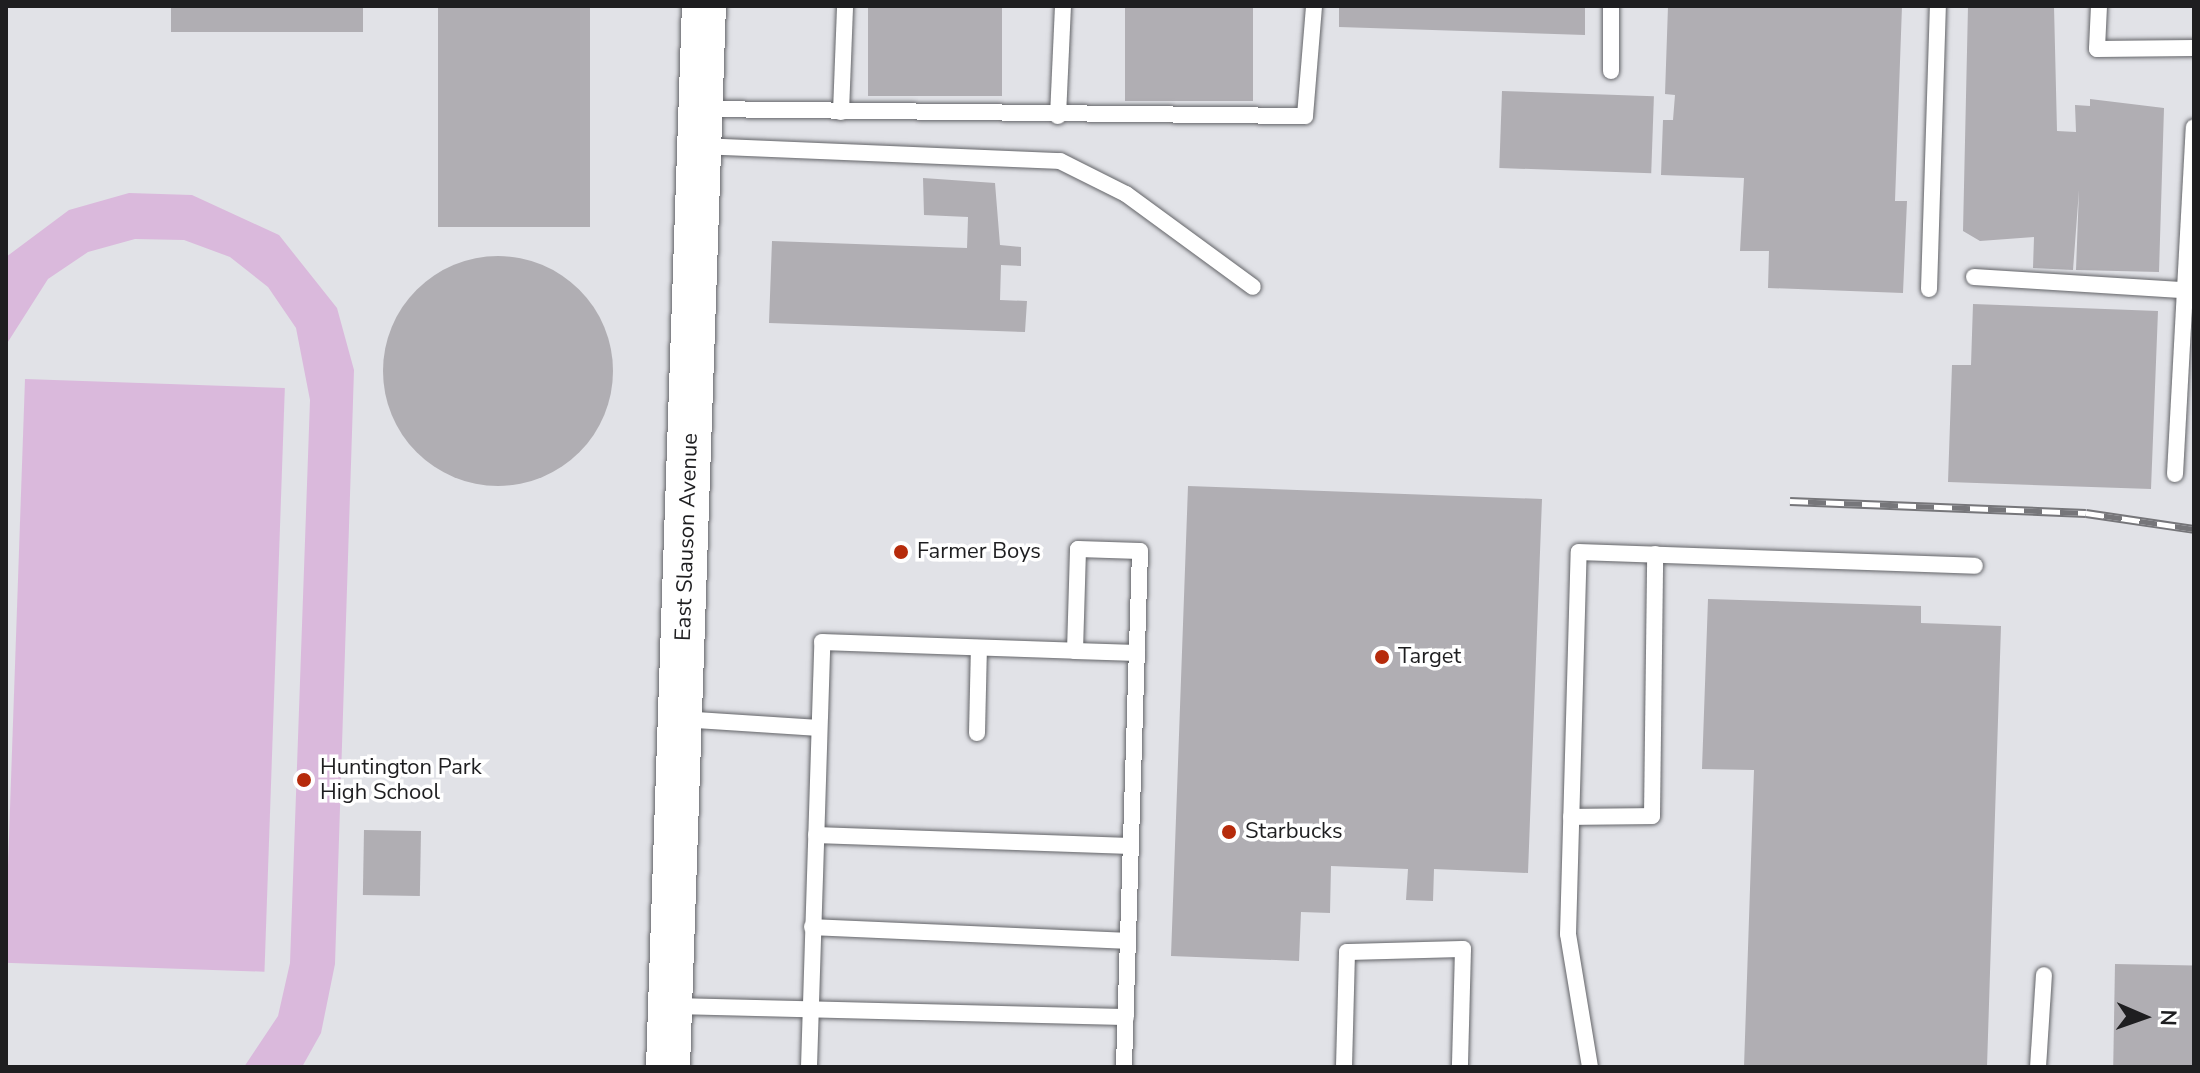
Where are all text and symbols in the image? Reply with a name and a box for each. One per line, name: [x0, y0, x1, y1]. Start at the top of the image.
street label: East Slauson Avenue: [670, 433, 704, 641]
place label: Farmer Boys: [917, 539, 1041, 565]
marker: Farmer Boys: [892, 543, 910, 561]
place label: Target: [1398, 644, 1461, 670]
marker: Target: [1373, 648, 1391, 666]
place label: Huntington Park High School: [320, 754, 482, 806]
marker: Huntington Park High School: [295, 771, 313, 789]
place label: Starbucks: [1245, 819, 1342, 845]
marker: Starbucks: [1220, 823, 1238, 841]
north arrow: [2104, 977, 2184, 1057]
text: N: [2153, 1009, 2183, 1027]

